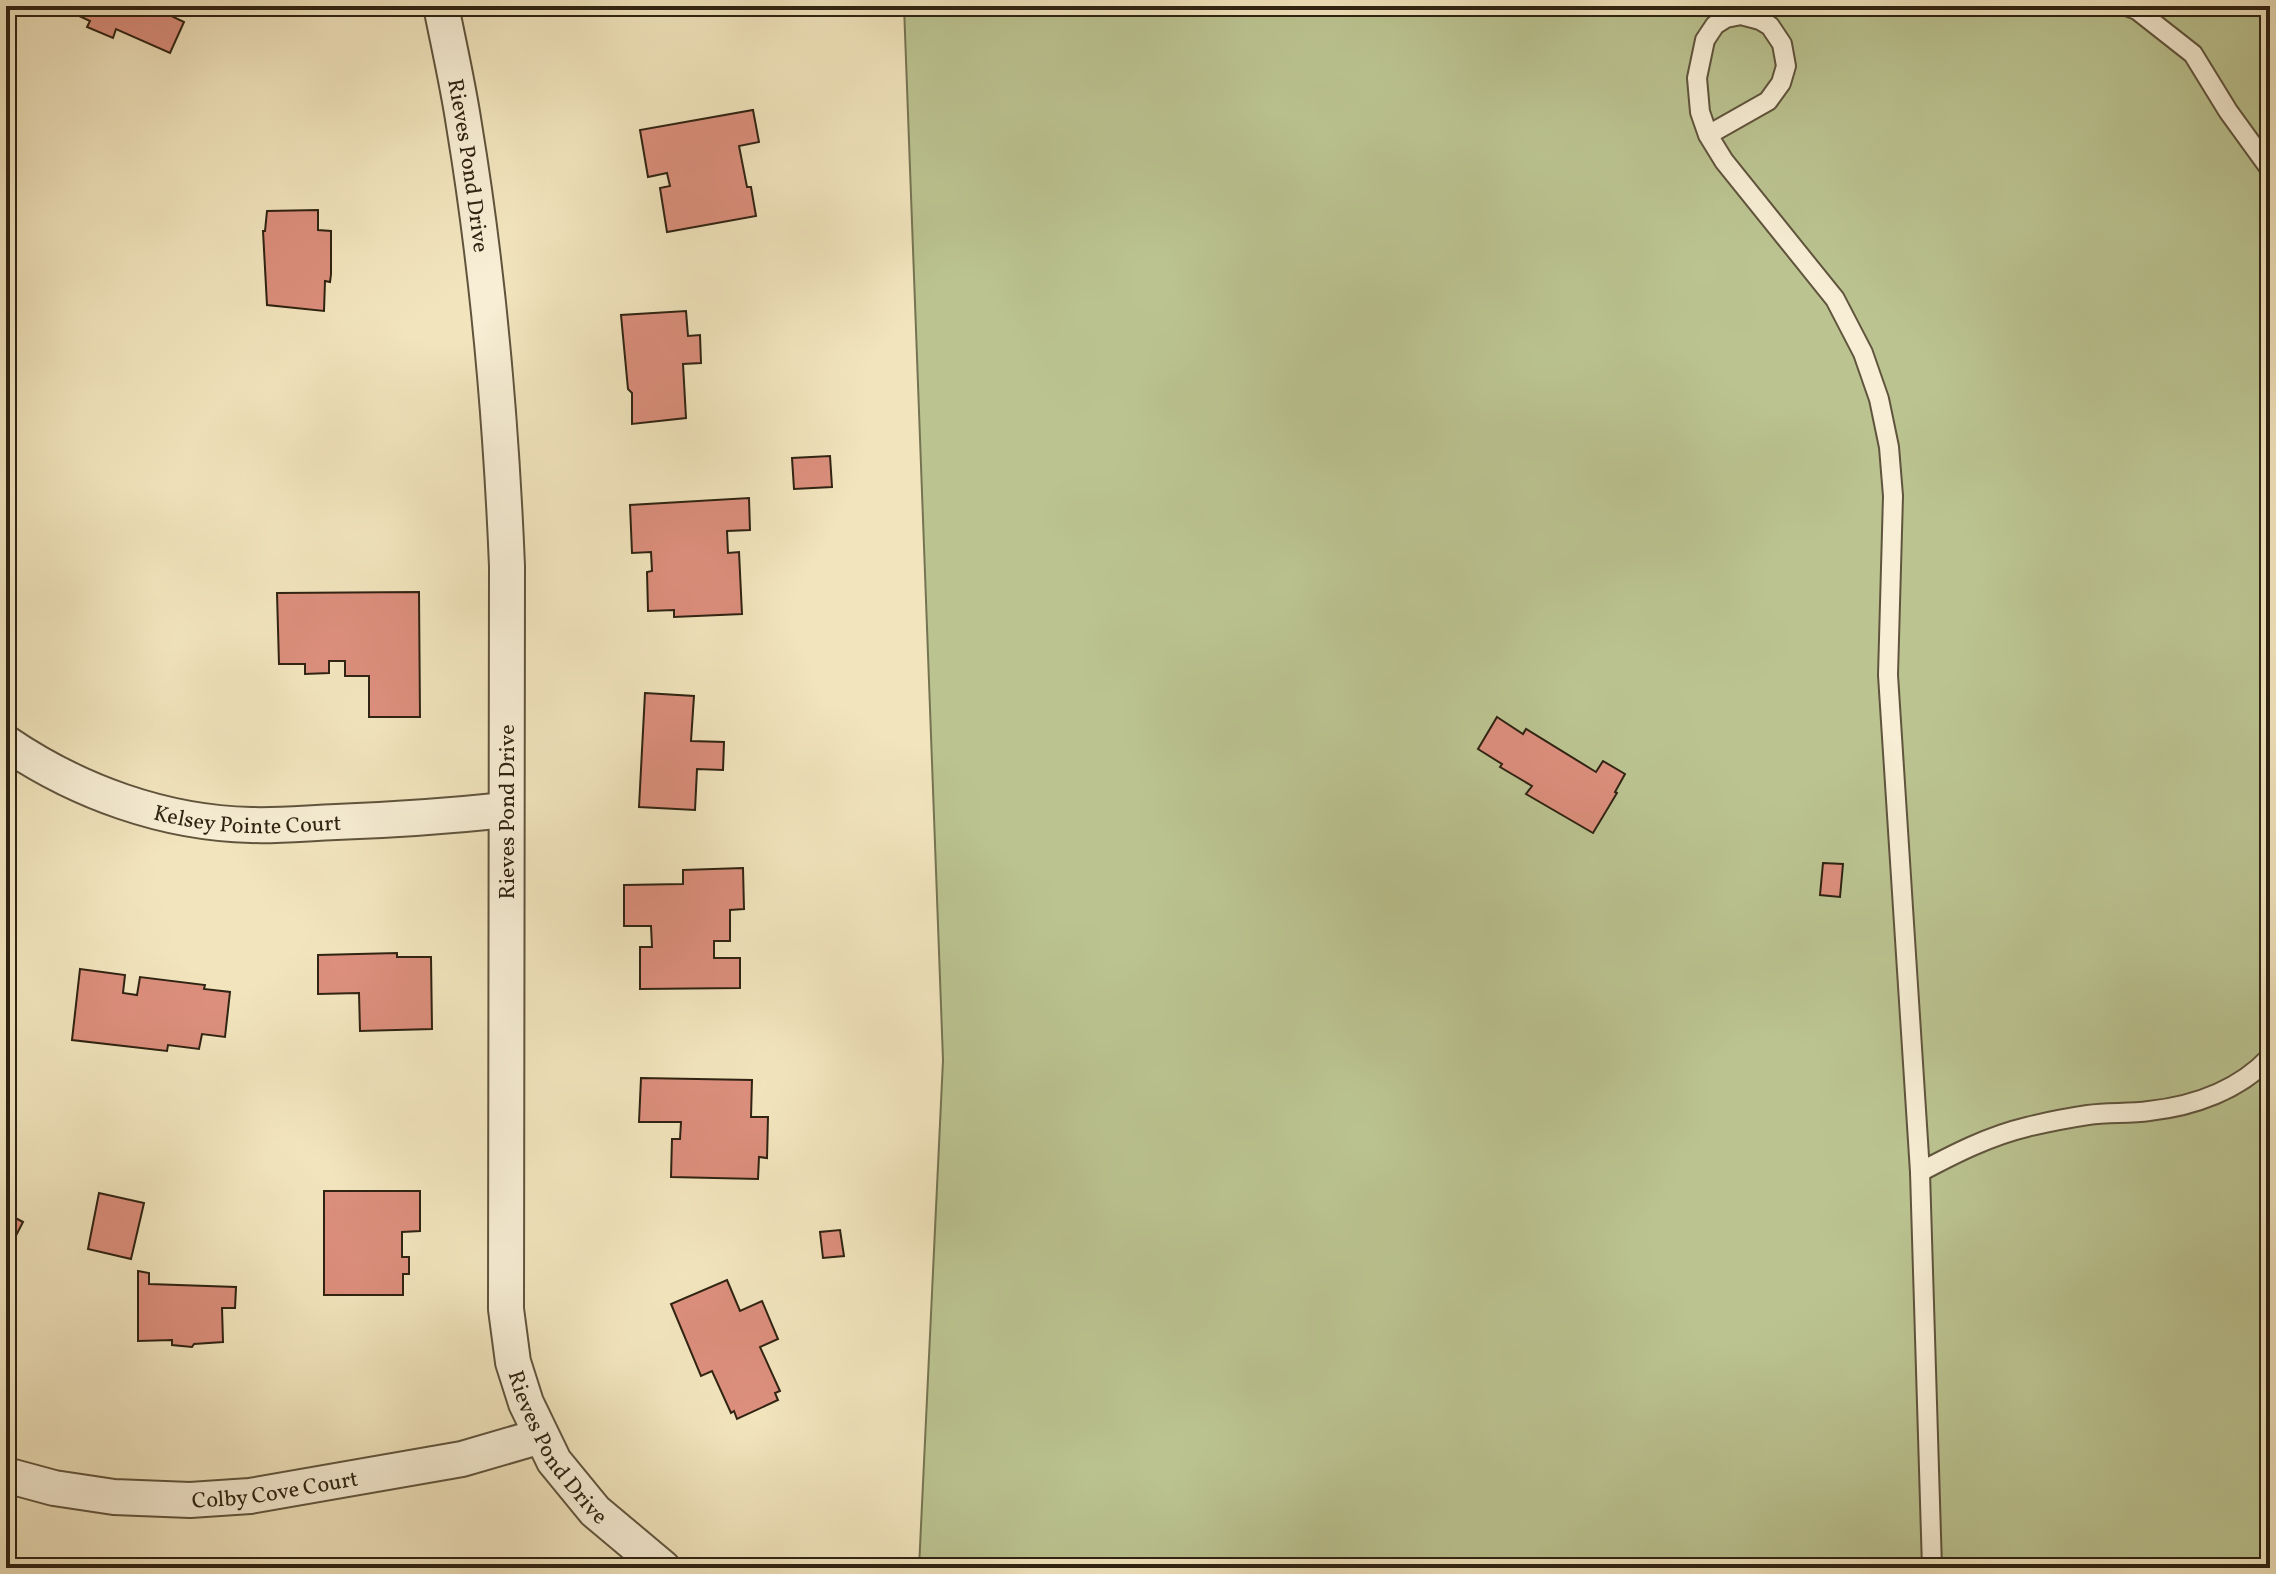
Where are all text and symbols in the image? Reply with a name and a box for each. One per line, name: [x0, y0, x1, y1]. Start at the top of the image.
street label: Rieves Pond Drive: [438, 76, 495, 254]
street label: Rieves Pond Drive: [493, 724, 524, 900]
street label: Kelsey Pointe Court: [150, 799, 342, 843]
street label: Rieves Pond Drive: [499, 1367, 613, 1533]
street label: Colby Cove Court: [191, 1464, 361, 1518]

